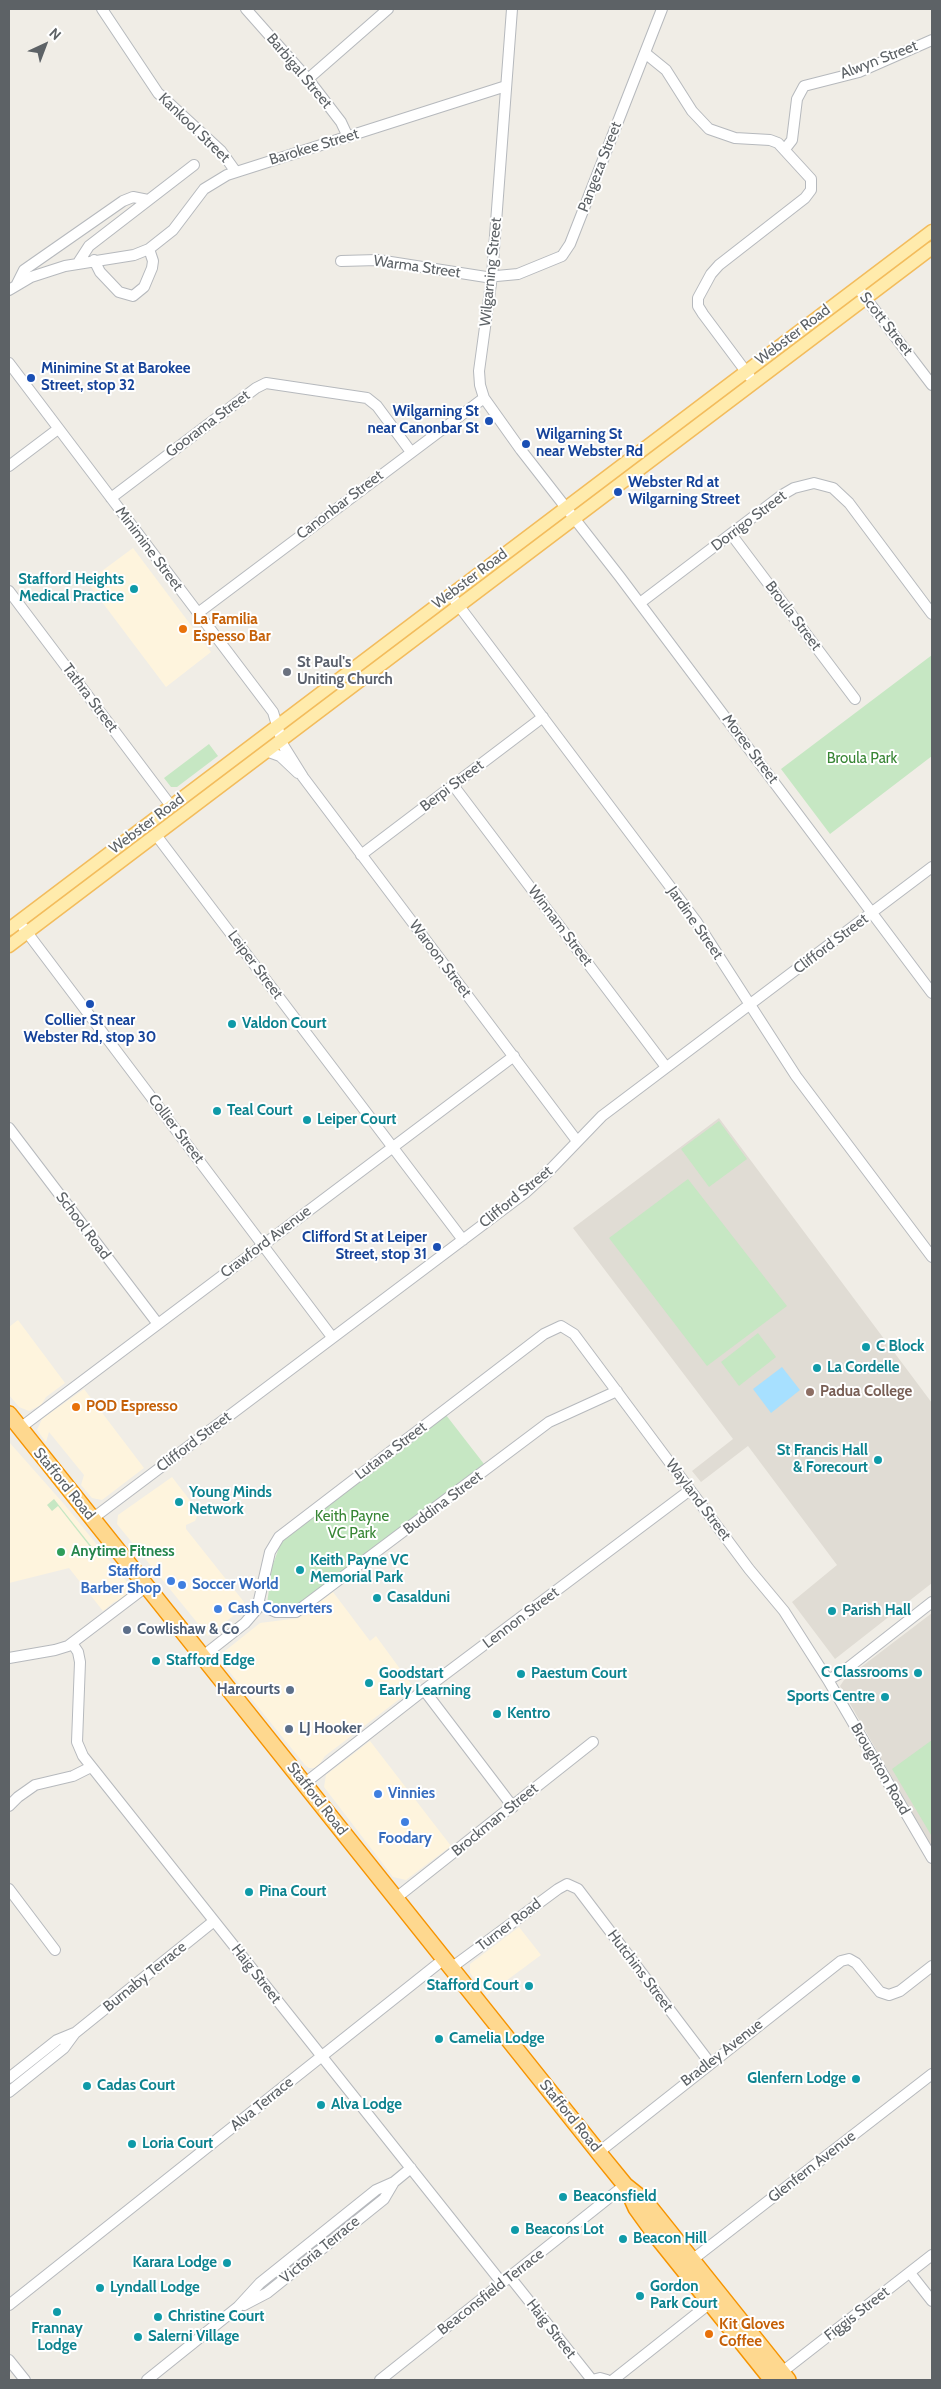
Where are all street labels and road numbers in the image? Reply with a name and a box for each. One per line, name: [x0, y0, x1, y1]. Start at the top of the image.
street label: Barbigal Street: [262, 30, 336, 112]
street label: Alwyn Street: [838, 37, 920, 83]
street label: Kankool Street: [155, 89, 233, 167]
street label: Pangeza Street: [575, 119, 625, 215]
street label: Barokee Street: [267, 125, 361, 169]
street label: Wilgarning Street: [476, 217, 506, 327]
street label: Warma Street: [372, 252, 462, 282]
street label: Scott Street: [856, 289, 916, 359]
street label: Webster Road: [752, 301, 834, 369]
street label: Goorama Street: [162, 387, 254, 461]
street label: Canonbar Street: [293, 467, 387, 543]
street label: Dorrigo Street: [708, 487, 790, 555]
street label: Minimine Street: [111, 503, 187, 595]
street label: Webster Road: [429, 545, 511, 613]
street label: Broula Street: [761, 578, 825, 654]
street label: Tathra Street: [58, 660, 122, 736]
street label: Moree Street: [718, 711, 782, 787]
street label: Berpi Street: [417, 756, 487, 816]
street label: Webster Road: [106, 790, 188, 858]
street label: Winnam Street: [524, 882, 596, 970]
street label: Jardine Street: [663, 883, 727, 963]
street label: Clifford Street: [790, 910, 872, 978]
street label: Waroon Street: [405, 917, 475, 1001]
street label: Leiper Street: [223, 927, 287, 1003]
street label: Collier Street: [144, 1091, 208, 1167]
street label: Clifford Street: [476, 1162, 556, 1232]
street label: School Road: [52, 1189, 114, 1263]
street label: Crawford Avenue: [217, 1202, 315, 1282]
street label: Clifford Street: [153, 1408, 235, 1476]
street label: Lutana Street: [352, 1418, 430, 1484]
street label: Stafford Road: [29, 1444, 99, 1524]
street label: Wayland Street: [661, 1456, 735, 1544]
street label: Buddina Street: [400, 1468, 486, 1538]
street label: Lennon Street: [479, 1584, 563, 1652]
street label: Broughton Road: [847, 1720, 913, 1818]
street label: Stafford Road: [283, 1759, 351, 1839]
street label: Brockman Street: [448, 1780, 542, 1860]
street label: Turner Road: [473, 1895, 545, 1955]
street label: Hutchins Street: [603, 1926, 677, 2016]
street label: Burnaby Terrace: [100, 1938, 190, 2016]
street label: Haig Street: [227, 1941, 285, 2007]
street label: Bradley Avenue: [678, 2016, 766, 2090]
street label: Alva Terrace: [227, 2073, 297, 2135]
street label: Stafford Road: [535, 2076, 605, 2156]
street label: Glenfern Avenue: [765, 2127, 859, 2207]
street label: Victoria Terrace: [277, 2212, 363, 2288]
street label: Beaconsfield Terrace: [434, 2245, 548, 2339]
street label: Figgis Street: [821, 2283, 893, 2345]
street label: Haig Street: [522, 2296, 580, 2362]

